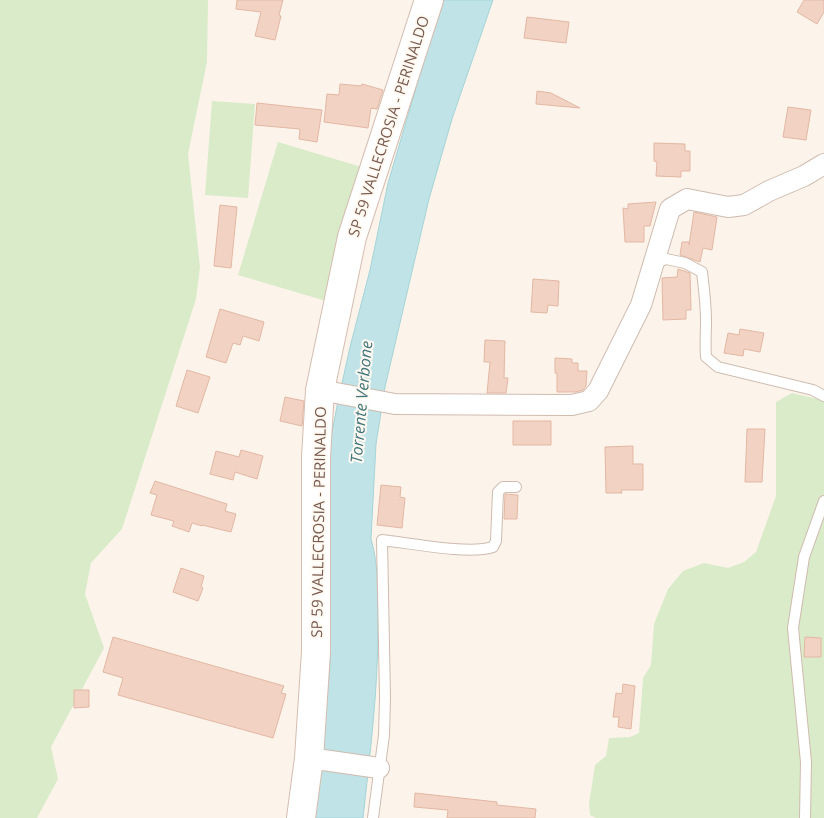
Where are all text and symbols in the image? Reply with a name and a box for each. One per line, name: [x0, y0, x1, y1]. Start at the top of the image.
street label: SP 59 VALLECROSIA - PERINALDO: [343, 13, 433, 239]
water label: Torrente Verbone: [345, 340, 377, 464]
street label: SP 59 VALLECROSIA - PERINALDO: [306, 406, 330, 638]

